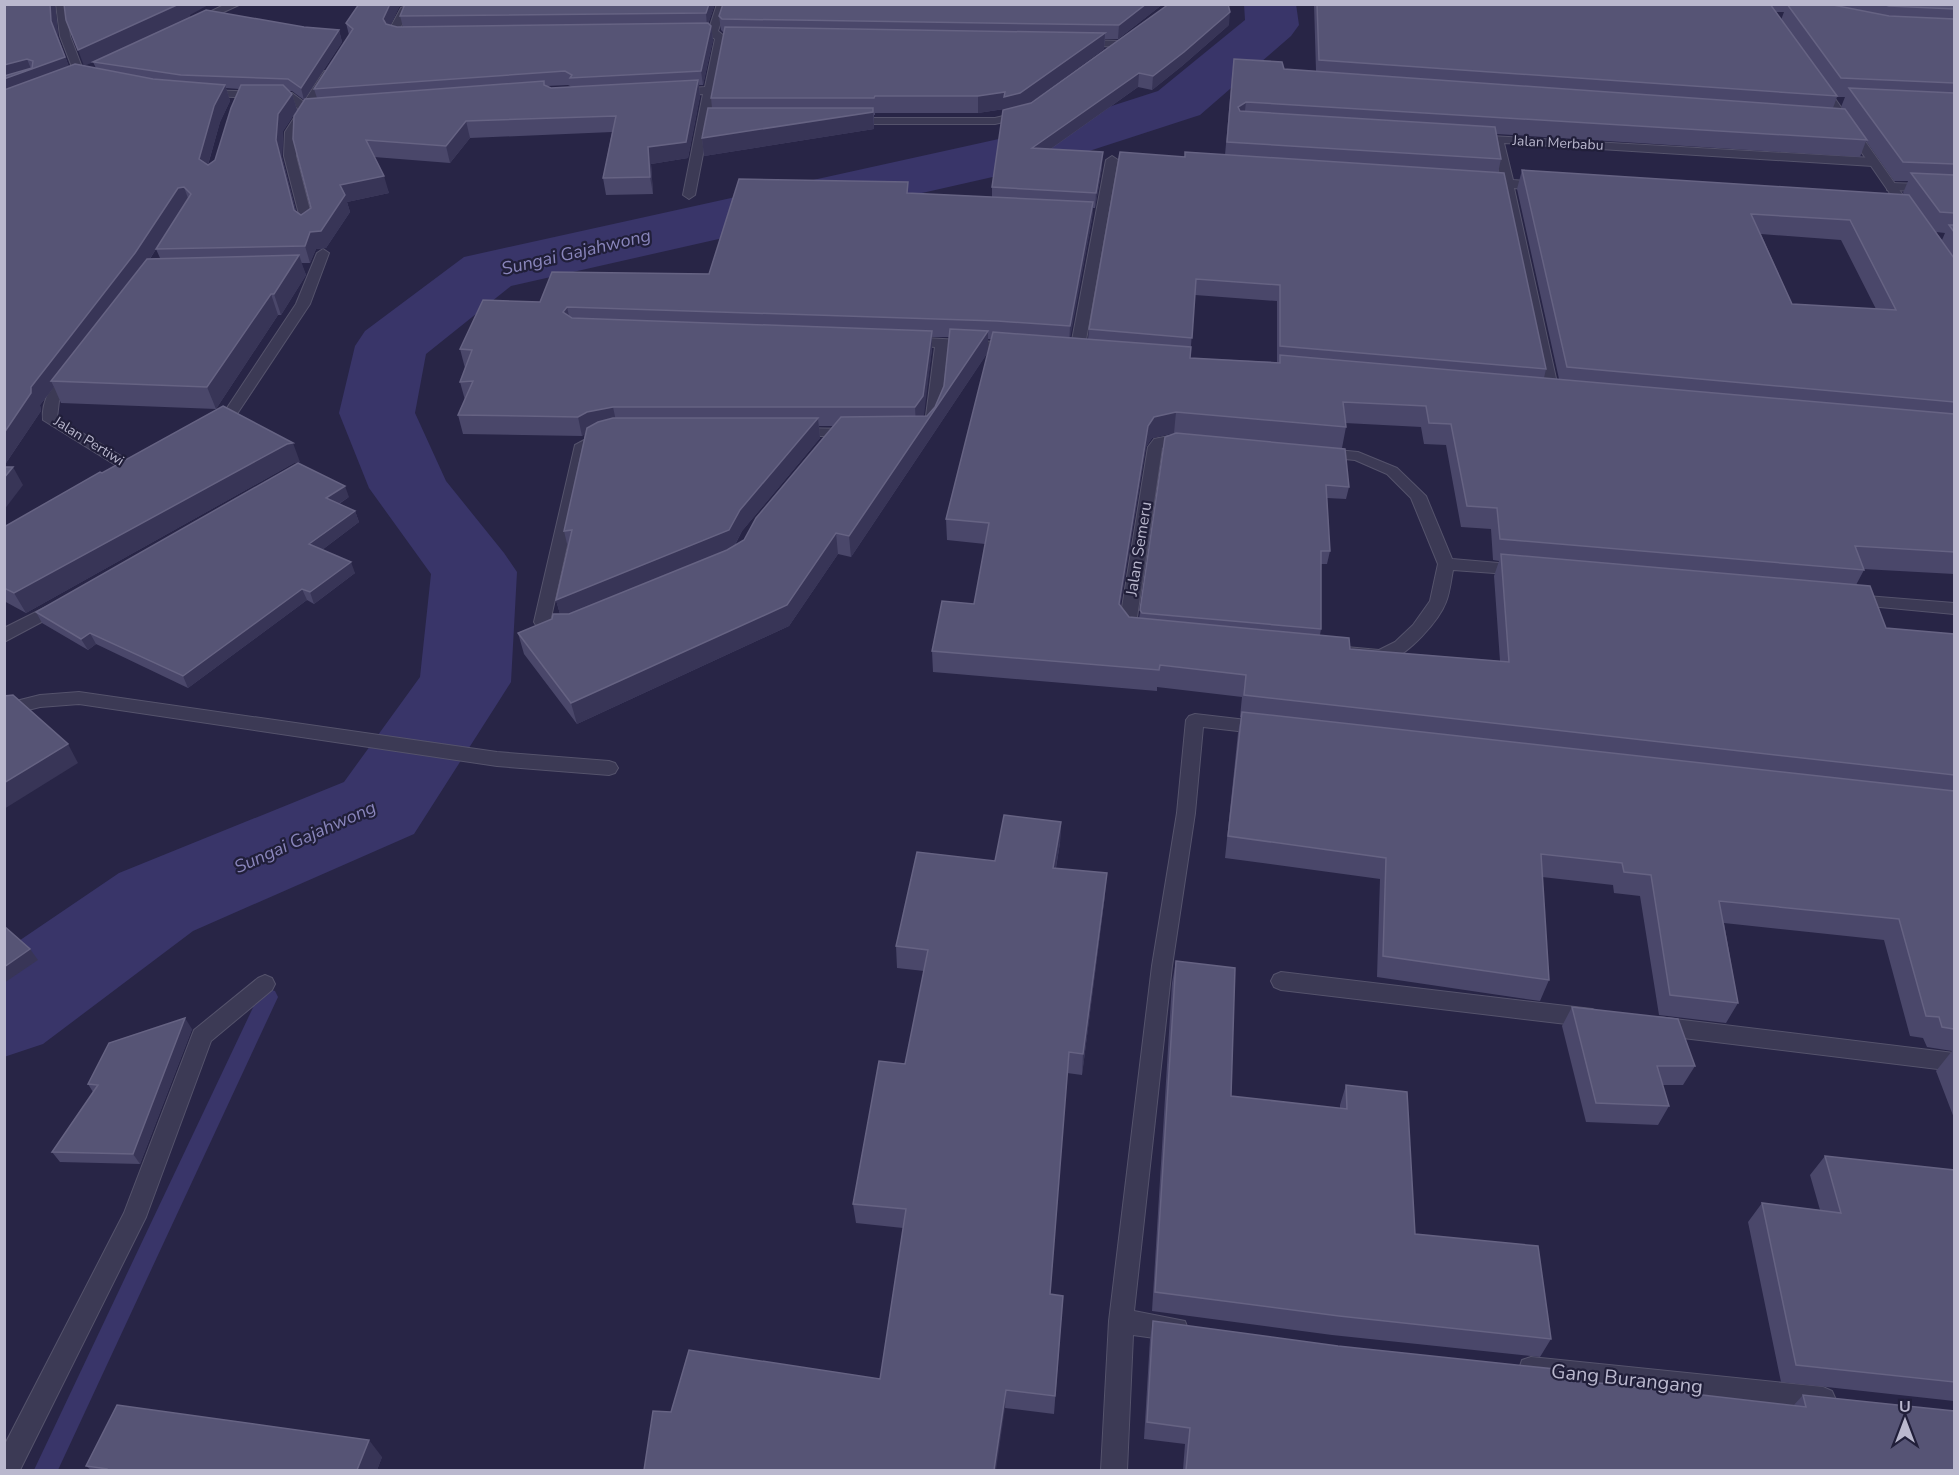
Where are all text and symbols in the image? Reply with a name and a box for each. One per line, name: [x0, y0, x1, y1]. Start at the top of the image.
street label: Jalan Merbabu: [1511, 131, 1604, 155]
water label: Sungai Gajahwong: [499, 223, 653, 281]
street label: Jalan Pertiwi: [49, 411, 128, 470]
street label: Jalan Semeru: [1121, 500, 1157, 599]
water label: Sungai Gajahwong: [230, 795, 380, 879]
street label: Gang Burangang: [1550, 1358, 1704, 1400]
north arrow: [1875, 1391, 1935, 1451]
text: U: [1899, 1396, 1911, 1418]

